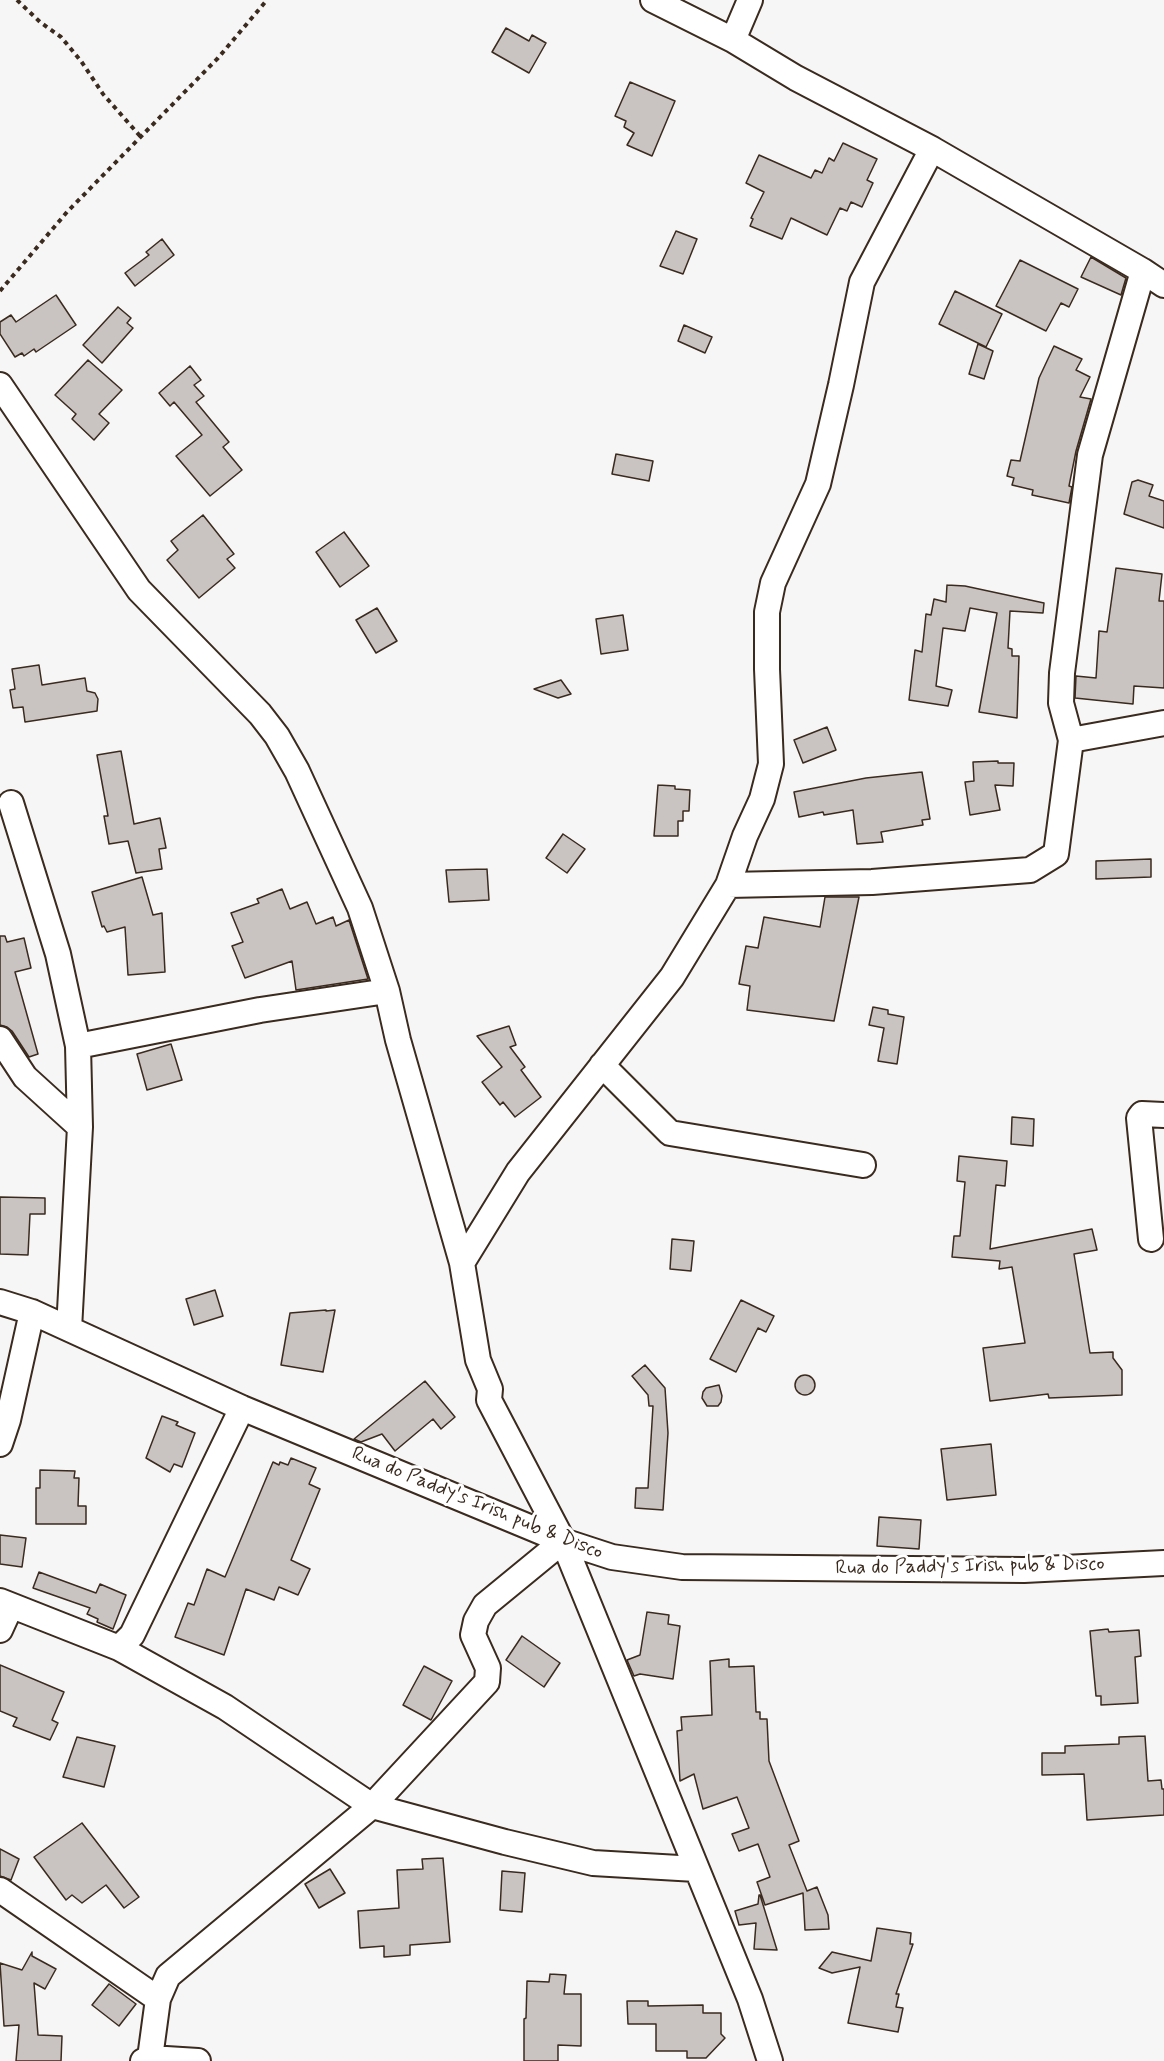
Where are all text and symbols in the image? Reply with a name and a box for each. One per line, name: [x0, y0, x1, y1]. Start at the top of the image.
street label: Rua do Paddy's Irish pub & Disco: [348, 1442, 606, 1566]
street label: Rua do Paddy's Irish pub & Disco: [835, 1553, 1105, 1581]

